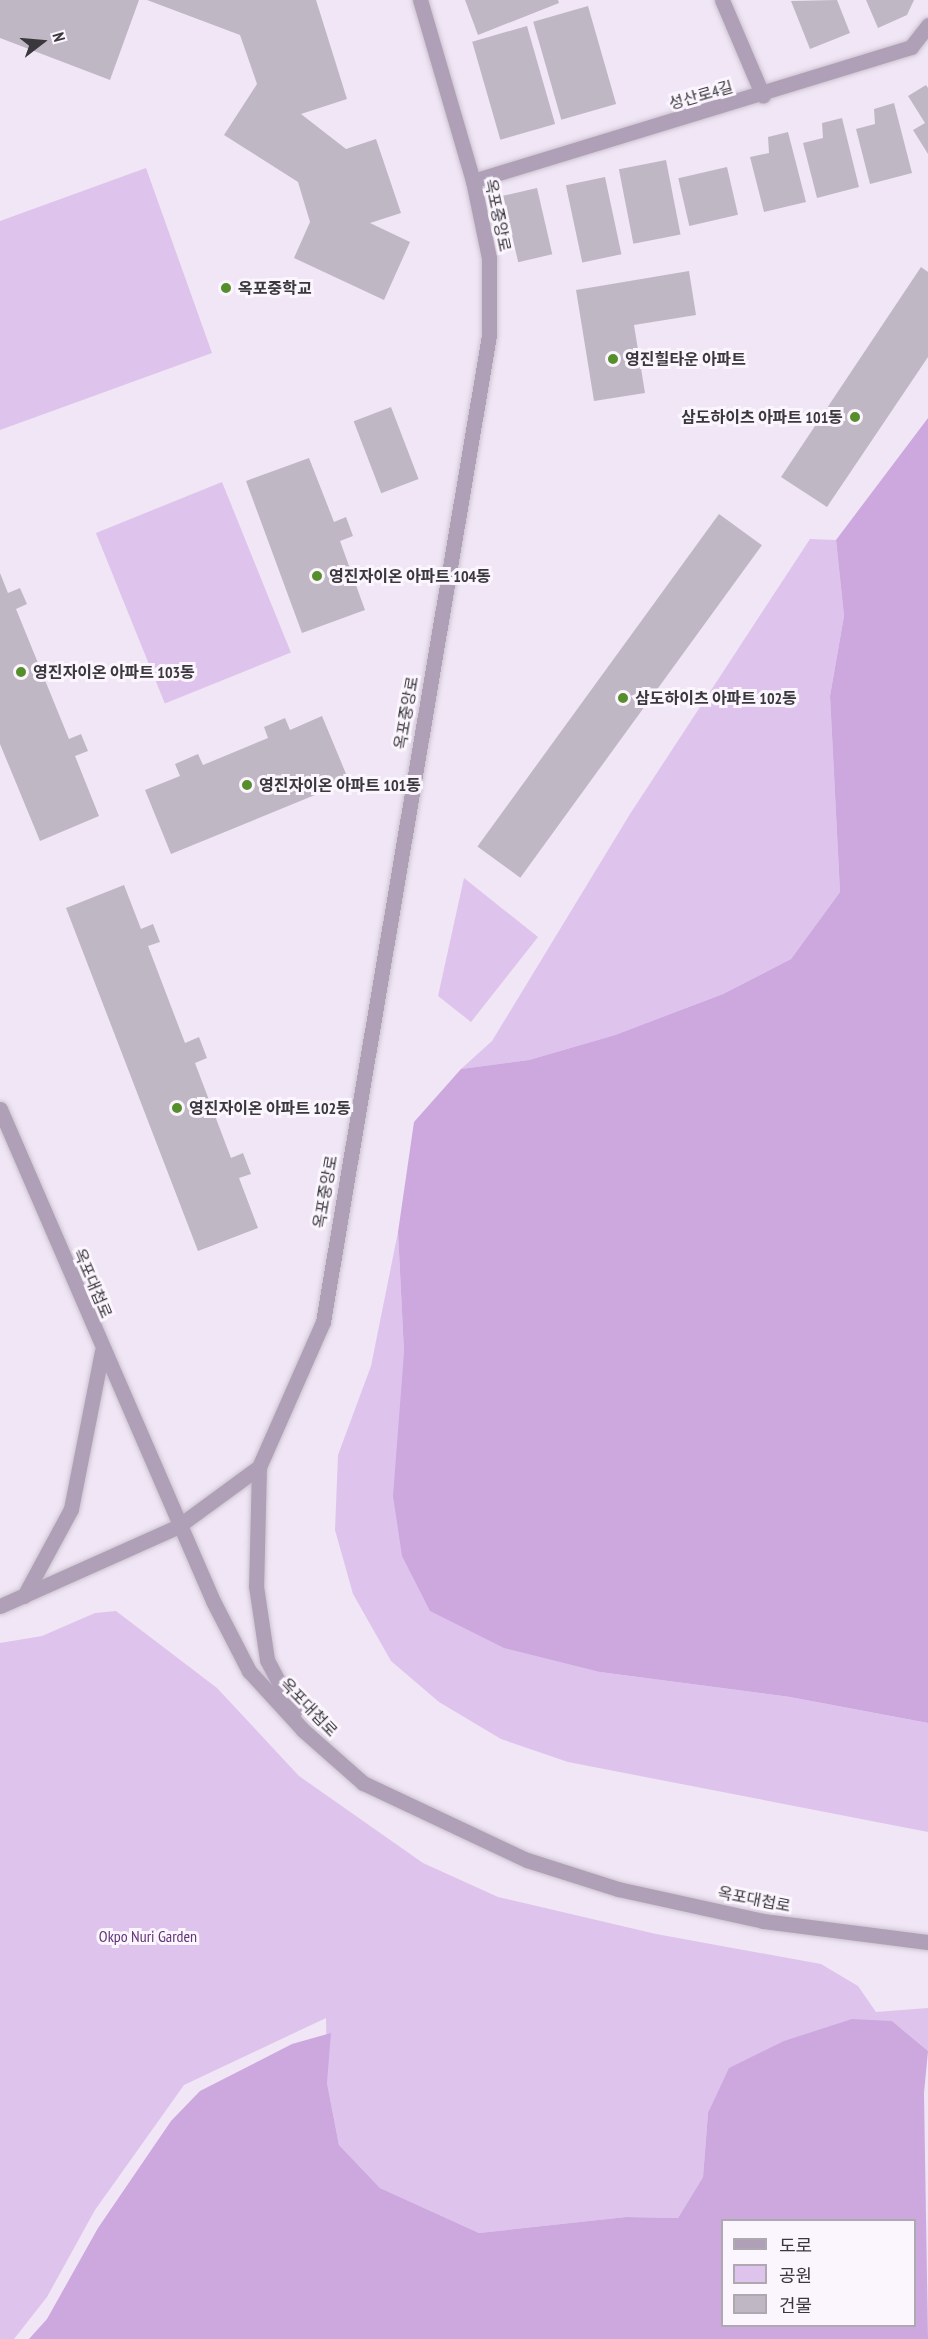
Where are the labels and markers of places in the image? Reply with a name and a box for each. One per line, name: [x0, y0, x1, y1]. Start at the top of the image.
place label: 옥포중학교: [238, 278, 312, 298]
marker: 옥포중학교: [219, 281, 233, 295]
place label: 영진힐타운 아파트: [625, 349, 746, 369]
marker: 영진힐타운 아파트: [606, 352, 620, 366]
place label: 삼도하이츠 아파트 101동: [681, 407, 843, 427]
marker: 삼도하이츠 아파트 101동: [848, 410, 862, 424]
place label: 영진자이온 아파트 104동: [329, 566, 491, 586]
marker: 영진자이온 아파트 104동: [310, 569, 324, 583]
place label: 영진자이온 아파트 103동: [33, 662, 195, 682]
marker: 영진자이온 아파트 103동: [14, 665, 28, 679]
place label: 삼도하이츠 아파트 102동: [635, 688, 797, 708]
marker: 삼도하이츠 아파트 102동: [616, 691, 630, 705]
place label: 영진자이온 아파트 101동: [259, 775, 421, 795]
marker: 영진자이온 아파트 101동: [240, 778, 254, 792]
place label: 영진자이온 아파트 102동: [189, 1098, 351, 1118]
marker: 영진자이온 아파트 102동: [170, 1101, 184, 1115]

